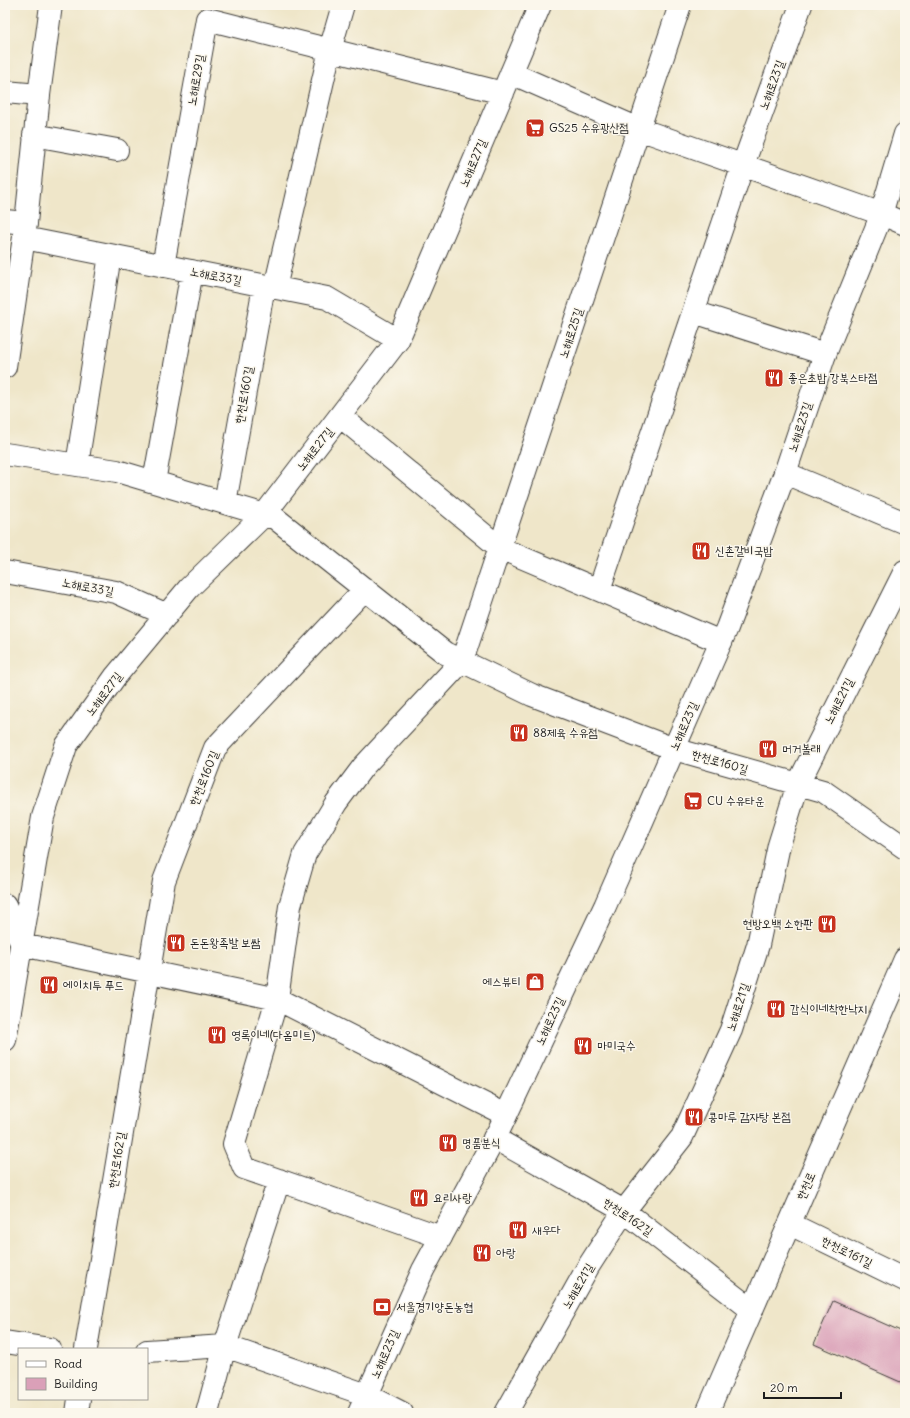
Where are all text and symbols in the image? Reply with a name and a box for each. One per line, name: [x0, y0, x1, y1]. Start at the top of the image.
street label: 노해로29길: [184, 53, 207, 107]
street label: 노해로23길: [756, 58, 788, 112]
supermarket icon: GS25 수유광산점: [524, 117, 546, 139]
place label: GS25 수유광산점: [549, 120, 629, 135]
street label: 노해로27길: [456, 136, 490, 189]
street label: 노해로33길: [189, 263, 244, 288]
street label: 노해로25길: [555, 305, 586, 360]
street label: 한천로160길: [231, 365, 256, 425]
restaurant icon: 좋은초밥 강북스타점: [763, 367, 785, 389]
place label: 좋은초밥 강북스타점: [788, 370, 878, 385]
street label: 노해로23길: [784, 399, 815, 454]
street label: 노해로27길: [293, 424, 336, 473]
restaurant icon: 신촌갈비국밥: [690, 540, 712, 562]
place label: 신촌갈비국밥: [715, 543, 773, 558]
street label: 노해로33길: [61, 574, 116, 599]
street label: 노해로27길: [82, 669, 125, 719]
street label: 노해로21길: [821, 675, 857, 726]
street label: 노해로23길: [666, 699, 701, 753]
restaurant icon: 88제육 수유점: [508, 722, 530, 744]
place label: 88제육 수유점: [533, 725, 598, 740]
restaurant icon: 머거볼래: [757, 738, 779, 760]
place label: 머거볼래: [782, 741, 821, 756]
street label: 한천로160길: [690, 746, 751, 777]
street label: 한천로160길: [186, 748, 222, 808]
supermarket icon: CU 수유타운: [682, 790, 704, 812]
place label: CU 수유타운: [707, 793, 765, 808]
restaurant icon: 현방오백 소한판: [816, 913, 838, 935]
place label: 현방오백 소한판: [743, 916, 813, 931]
restaurant icon: 돈돈왕족발 보쌈: [165, 932, 187, 954]
place label: 돈돈왕족발 보쌈: [190, 935, 261, 950]
shop icon: 에스뷰티: [524, 971, 546, 993]
restaurant icon: 에이치투 푸드: [38, 974, 60, 996]
place label: 에스뷰티: [482, 974, 521, 989]
place label: 에이치투 푸드: [63, 977, 124, 992]
street label: 노해로21길: [723, 980, 752, 1033]
street label: 노해로23길: [532, 994, 567, 1048]
restaurant icon: 갑식이네착한낙지: [765, 998, 787, 1020]
place label: 갑식이네착한낙지: [790, 1001, 867, 1016]
restaurant icon: 영록이네(다옴미트): [206, 1024, 228, 1046]
place label: 영록이네(다옴미트): [231, 1027, 316, 1042]
restaurant icon: 마미국수: [572, 1035, 594, 1057]
place label: 마미국수: [597, 1038, 636, 1053]
restaurant icon: 콩마루 감자탕 본점: [683, 1106, 705, 1128]
place label: 콩마루 감자탕 본점: [708, 1109, 791, 1124]
street label: 한천로162길: [105, 1130, 128, 1189]
restaurant icon: 명품분식: [437, 1132, 459, 1154]
place label: 명품분식: [462, 1135, 501, 1150]
street label: 한천로: [793, 1170, 818, 1202]
restaurant icon: 요리사랑: [408, 1187, 430, 1209]
place label: 요리사랑: [433, 1190, 472, 1205]
street label: 한천로162길: [601, 1194, 656, 1239]
restaurant icon: 새우다: [507, 1219, 529, 1241]
place label: 새우다: [532, 1222, 561, 1237]
street label: 한천로161길: [819, 1233, 876, 1271]
restaurant icon: 아랑: [471, 1242, 493, 1264]
place label: 아랑: [496, 1245, 516, 1260]
street label: 노해로21길: [559, 1260, 597, 1311]
bank icon: 서울경기양돈농협: [371, 1296, 393, 1318]
place label: 서울경기양돈농협: [396, 1299, 473, 1314]
street label: 노해로23길: [367, 1327, 402, 1381]
legend: [18, 1348, 148, 1400]
text: Road: [54, 1356, 82, 1371]
scale bar: [764, 1374, 841, 1400]
text: Building: [54, 1376, 98, 1391]
text: 20 m: [770, 1380, 798, 1395]

